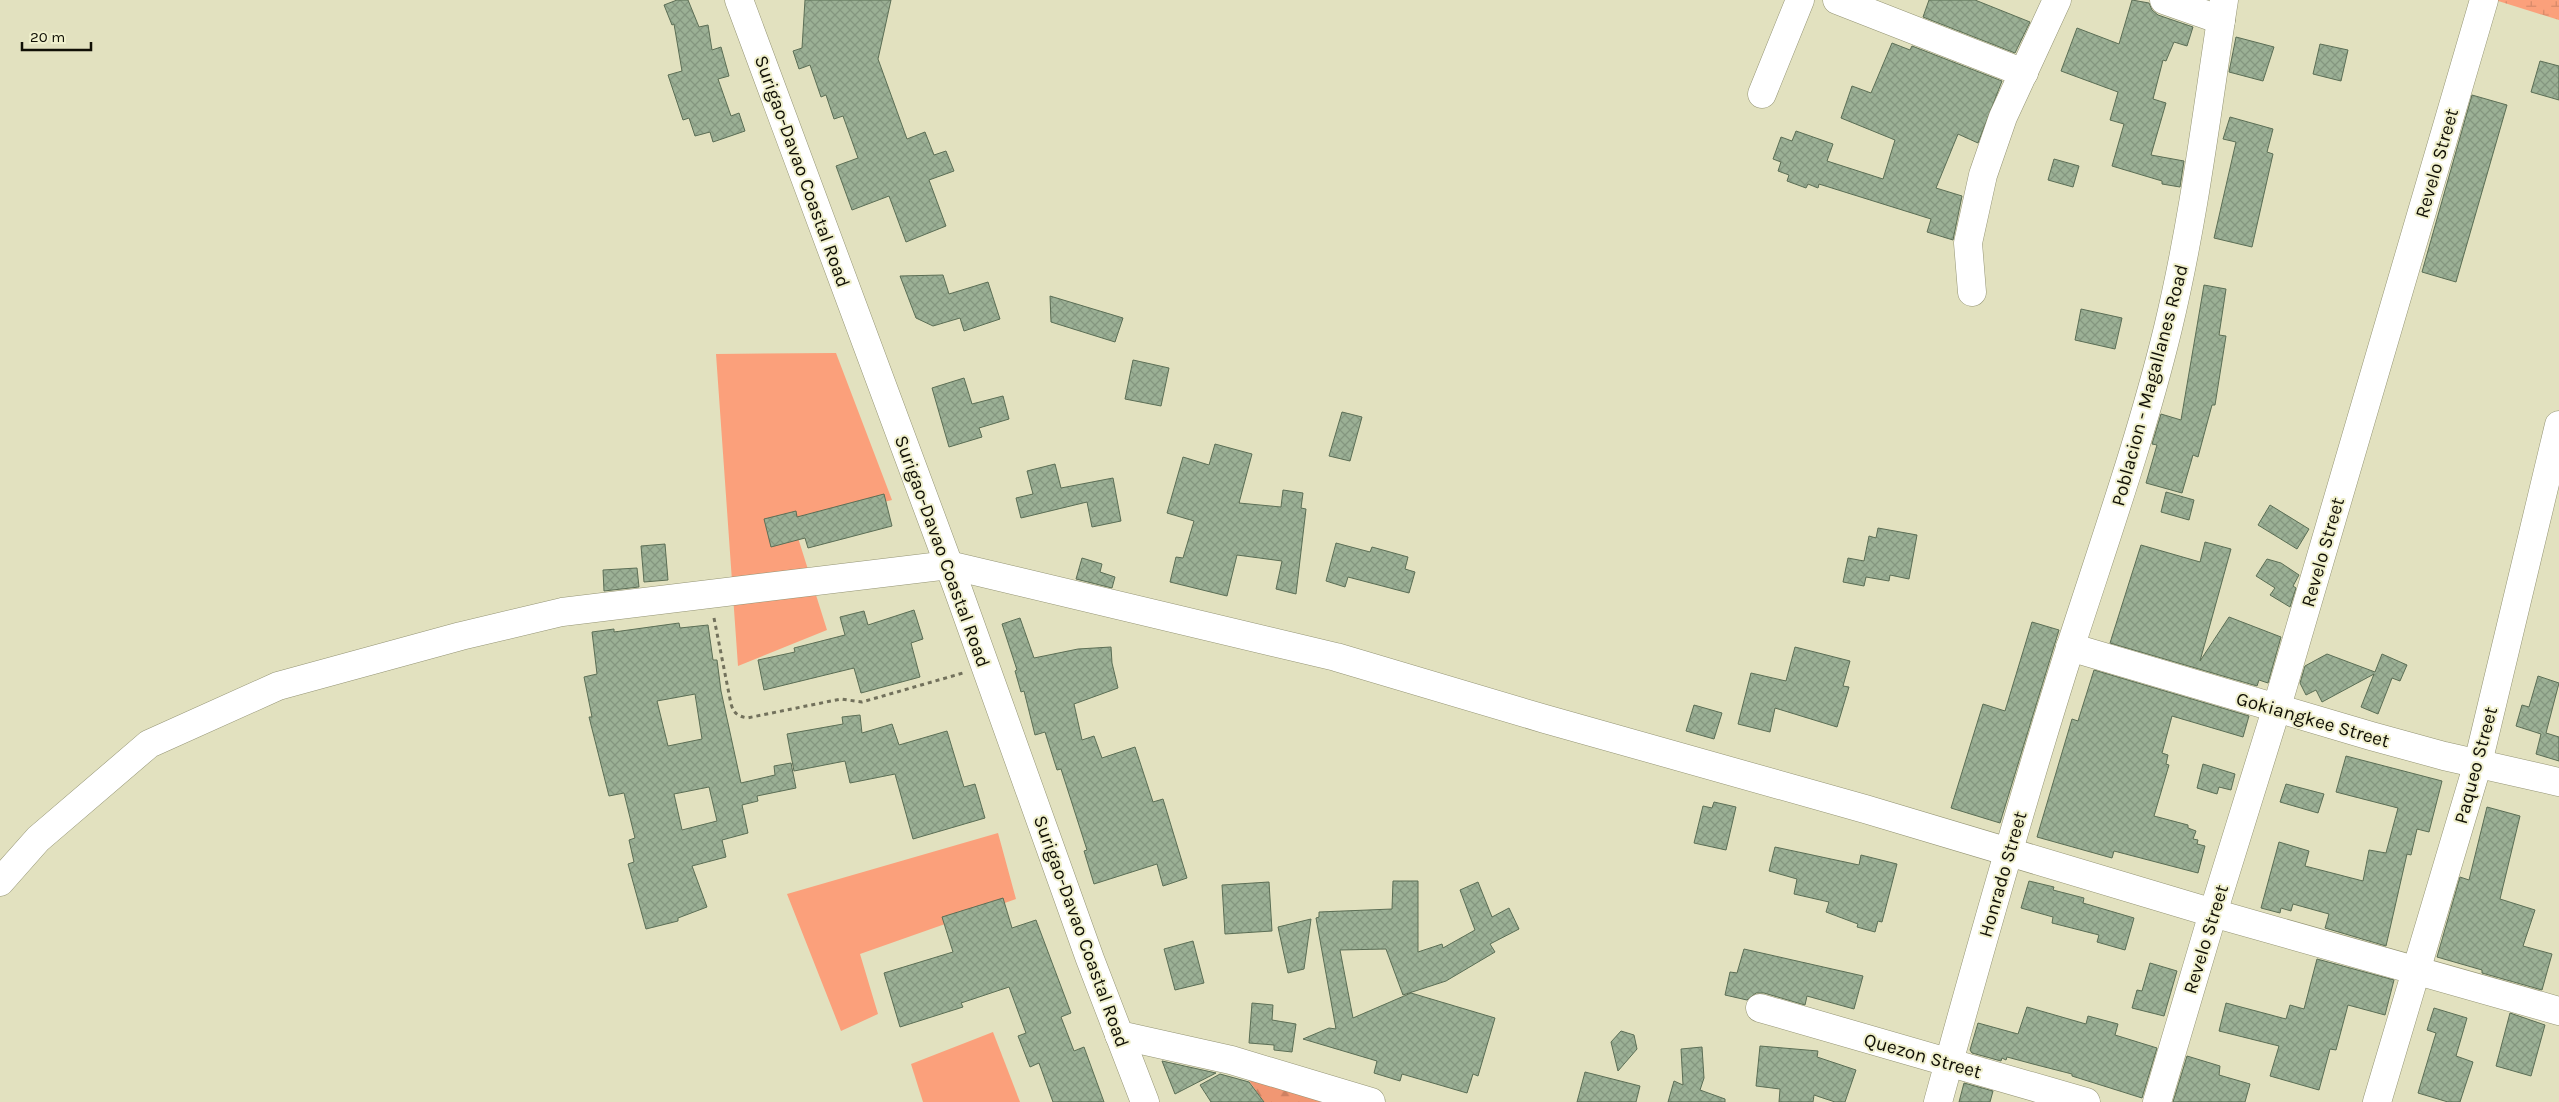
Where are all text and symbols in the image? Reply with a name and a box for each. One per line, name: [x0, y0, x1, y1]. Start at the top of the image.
scale bar: [22, 20, 91, 52]
text: 20 m: [30, 28, 65, 46]
street label: Surigao-Davao Coastal Road: [750, 52, 854, 290]
street label: Revelo Street: [2411, 106, 2463, 221]
street label: Poblacion - Magallanes Road: [2107, 262, 2193, 508]
street label: Surigao-Davao Coastal Road: [890, 432, 994, 670]
street label: Revelo Street: [2297, 495, 2349, 610]
street label: Gokiangkee Street: [2233, 688, 2392, 752]
street label: Paqueo Street: [2450, 704, 2502, 826]
street label: Honrado Street: [1974, 809, 2031, 940]
street label: Surigao-Davao Coastal Road: [1029, 812, 1133, 1050]
street label: Revelo Street: [2179, 882, 2233, 997]
street label: Quezon Street: [1861, 1029, 1984, 1083]

